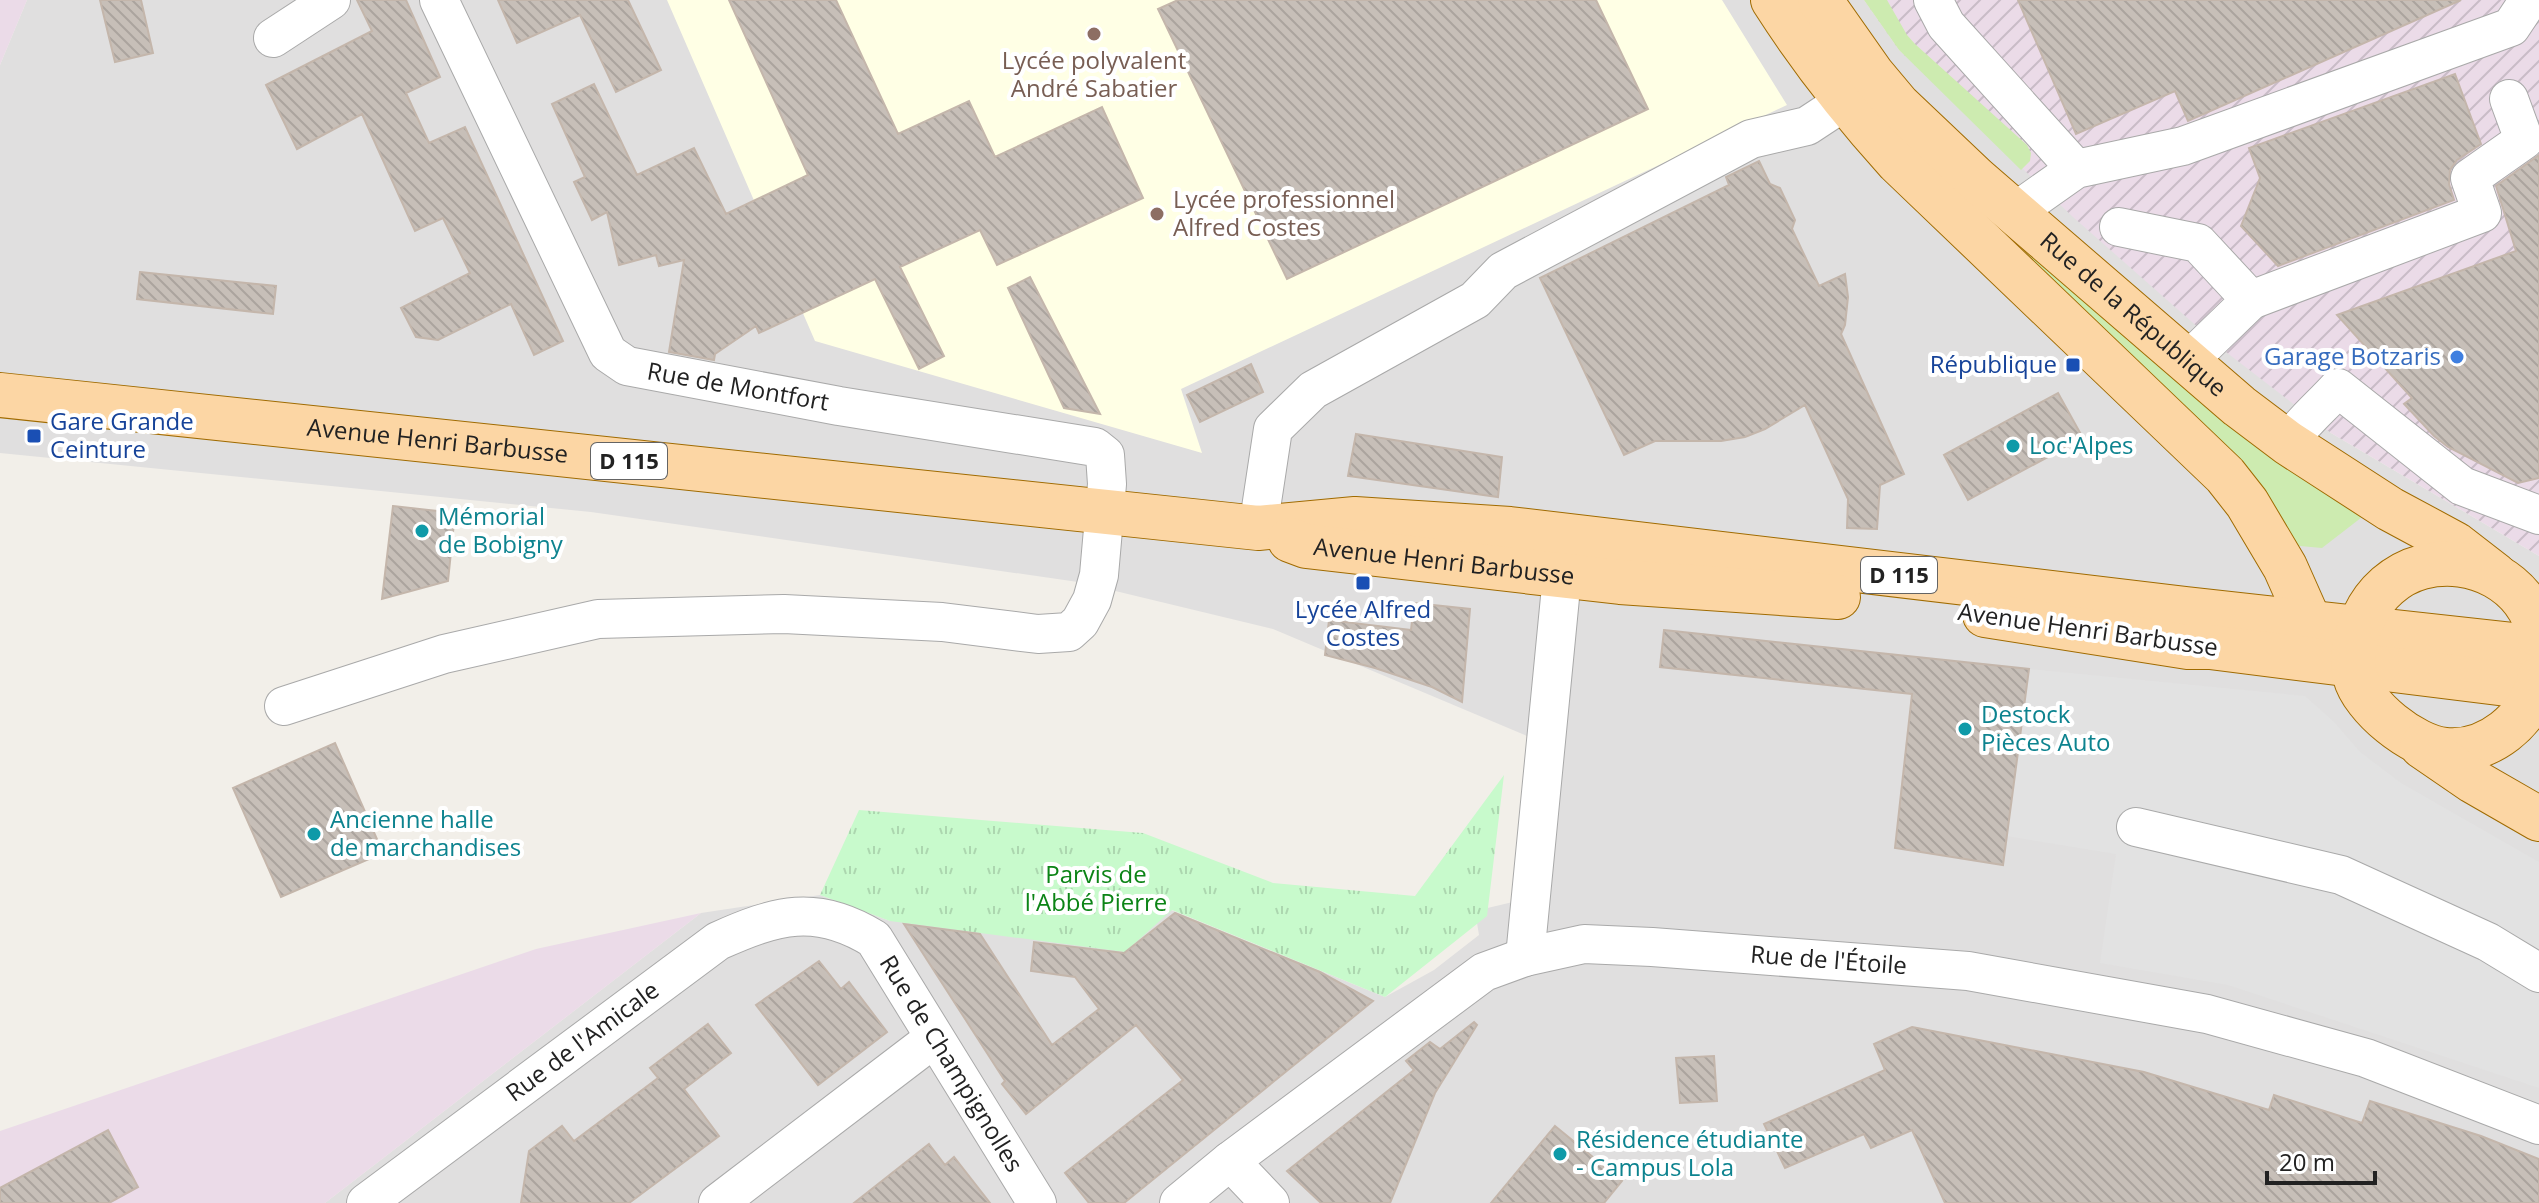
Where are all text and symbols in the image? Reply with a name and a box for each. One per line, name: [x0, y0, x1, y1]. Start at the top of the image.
marker: Lycée polyvalent André Sabatier: [1085, 25, 1103, 43]
place label: Lycée polyvalent André Sabatier: [1002, 43, 1186, 104]
place label: Lycée professionnel Alfred Costes: [1173, 182, 1395, 243]
marker: Lycée professionnel Alfred Costes: [1148, 205, 1166, 223]
street label: Rue de la République: [2034, 224, 2234, 403]
place label: Garage Botzaris: [2264, 339, 2441, 372]
place label: République: [1930, 347, 2057, 380]
marker: Garage Botzaris: [2448, 348, 2466, 366]
street label: Rue de Montfort: [645, 353, 832, 418]
marker: République: [2064, 356, 2082, 374]
place label: Gare Grande Ceinture: [50, 404, 194, 465]
street label: Avenue Henri Barbusse: [306, 410, 570, 470]
marker: Gare Grande Ceinture: [25, 427, 43, 445]
place label: Loc'Alpes: [2029, 428, 2134, 461]
marker: Loc'Alpes: [2004, 437, 2022, 455]
road number: D 115: [591, 443, 667, 479]
place label: Mémorial de Bobigny: [438, 499, 564, 560]
marker: Mémorial de Bobigny: [413, 522, 431, 540]
street label: Avenue Henri Barbusse: [1312, 529, 1576, 592]
road number: D 115: [1861, 557, 1937, 593]
marker: Lycée Alfred Costes: [1354, 574, 1372, 592]
place label: Lycée Alfred Costes: [1295, 592, 1431, 653]
street label: Avenue Henri Barbusse: [1956, 594, 2220, 663]
place label: Destock Pièces Auto: [1981, 697, 2111, 758]
marker: Destock Pièces Auto: [1956, 720, 1974, 738]
place label: Ancienne halle de marchandises: [330, 802, 521, 863]
marker: Ancienne halle de marchandises: [305, 825, 323, 843]
park label: Parvis de l'Abbé Pierre: [1025, 857, 1167, 918]
street label: Rue de l'Étoile: [1749, 937, 1908, 981]
street label: Rue de Champignolles: [873, 948, 1032, 1178]
street label: Rue de l'Amicale: [499, 973, 665, 1108]
place label: Résidence étudiante - Campus Lola: [1576, 1122, 1803, 1183]
scale bar: [2267, 1135, 2375, 1185]
marker: Résidence étudiante - Campus Lola: [1551, 1145, 1569, 1163]
text: 20 m: [2279, 1145, 2335, 1178]

